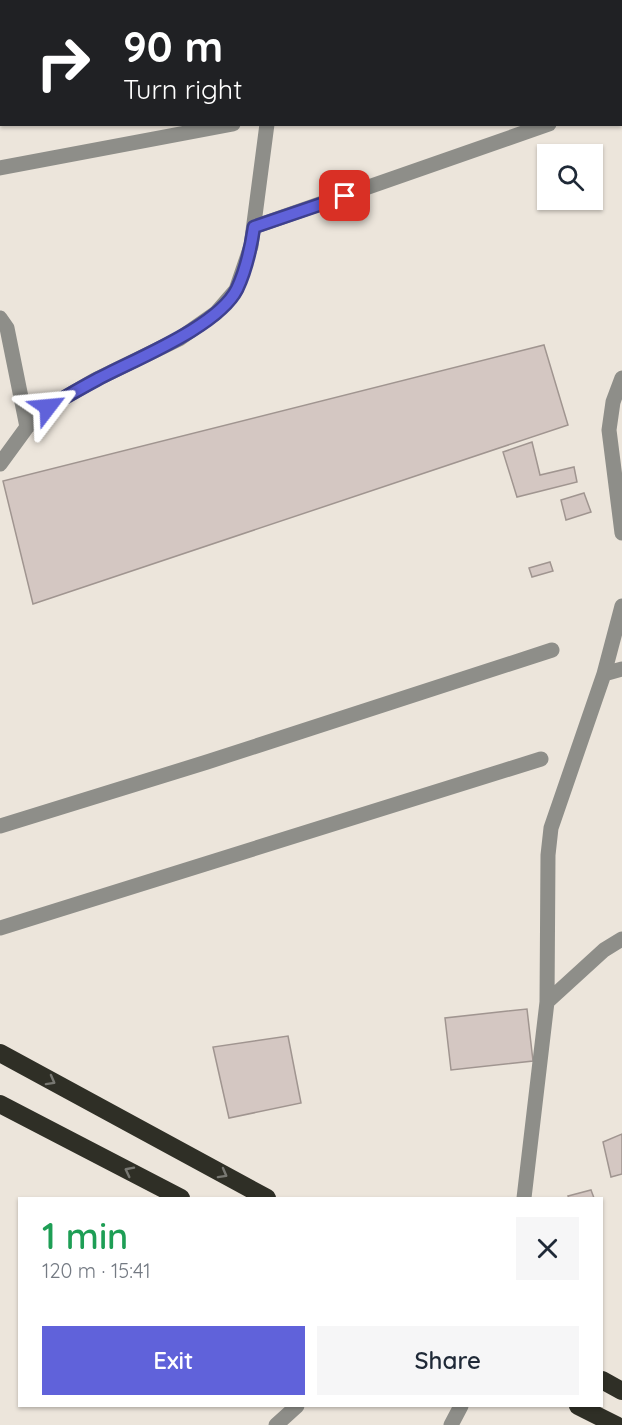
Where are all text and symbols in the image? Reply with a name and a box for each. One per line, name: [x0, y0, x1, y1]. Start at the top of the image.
text: 90 m: [123, 20, 223, 73]
icon: right: [24, 24, 102, 102]
text: Turn right: [123, 72, 242, 106]
map controls: [537, 144, 603, 210]
button: search: [537, 144, 603, 210]
pin: [319, 170, 370, 221]
icon: arrive: [328, 179, 361, 212]
position arrow: [16, 375, 80, 439]
one-way arrow: [45, 1074, 56, 1085]
one-way arrow: [124, 1167, 135, 1179]
one-way arrow: [217, 1167, 227, 1178]
text: 1 min: [42, 1213, 128, 1258]
button: close: [516, 1217, 579, 1280]
text: 120 m · 15:41: [42, 1258, 151, 1283]
button: Exit: [42, 1326, 305, 1395]
button: Share: [317, 1326, 579, 1395]

